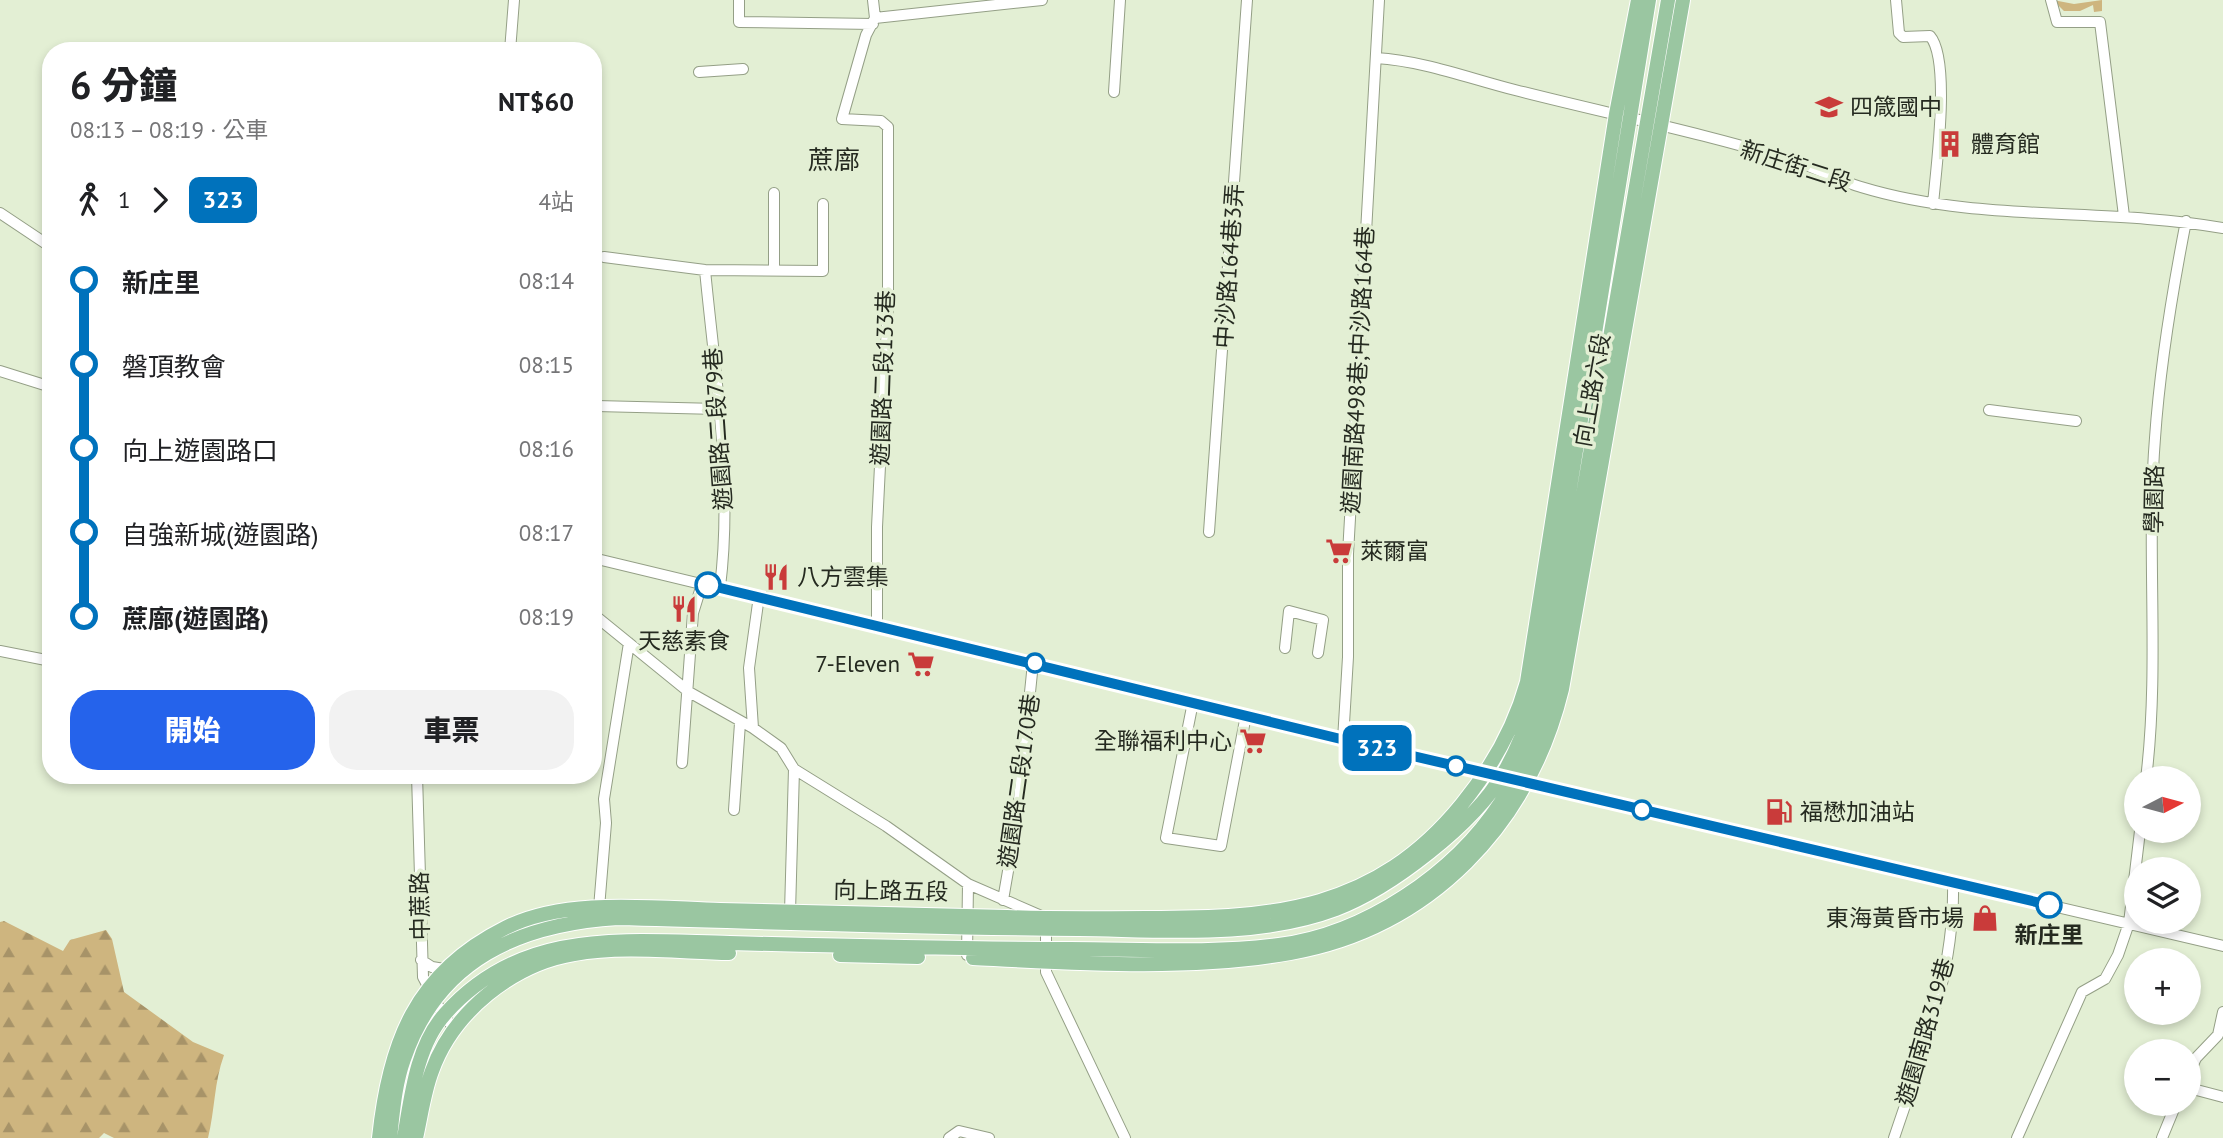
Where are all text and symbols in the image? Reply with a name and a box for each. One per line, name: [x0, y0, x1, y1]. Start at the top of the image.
text: 6 分鐘: [70, 60, 177, 109]
text: NT$60: [498, 85, 574, 118]
school or university icon: 四箴國中: [1814, 92, 1844, 122]
place label: 四箴國中: [1850, 92, 1942, 121]
text: 08:13 – 08:19 · 公車: [70, 115, 269, 144]
building icon: 體育館: [1935, 129, 1965, 159]
place label: 體育館: [1971, 129, 2040, 158]
street label: 新庄街二段: [1737, 134, 1855, 197]
district label: 蔗廍: [808, 143, 860, 176]
icon: walk: [70, 181, 108, 219]
icon: forward: [141, 181, 179, 219]
street label: 中沙路164巷3弄: [1208, 183, 1249, 349]
text: 323: [203, 184, 243, 215]
text: 1: [118, 185, 131, 214]
text: 4站: [538, 187, 574, 216]
street label: 遊園南路498巷;中沙路164巷: [1335, 225, 1380, 515]
text: 新庄里: [122, 266, 200, 299]
text: 08:14: [519, 266, 574, 295]
street label: 遊園路二段133巷: [865, 290, 900, 466]
street label: 向上路六段: [1567, 331, 1616, 449]
street label: 遊園路二段79巷: [697, 347, 738, 511]
text: 磐頂教會: [122, 350, 226, 383]
text: 08:15: [519, 350, 574, 379]
text: 向上遊園路口: [122, 434, 278, 467]
text: 08:16: [519, 434, 574, 463]
street label: 學園路: [2138, 464, 2169, 534]
text: 自強新城(遊園路): [122, 518, 319, 551]
text: 08:17: [519, 518, 574, 547]
supermarket icon: 萊爾富: [1324, 536, 1354, 566]
place label: 萊爾富: [1360, 536, 1429, 565]
restaurant icon: 八方雲集: [761, 562, 791, 592]
place label: 八方雲集: [797, 562, 889, 591]
unlabelled marker: [695, 572, 721, 598]
restaurant icon: 天慈素食: [669, 594, 699, 624]
text: 蔗廍(遊園路): [122, 602, 269, 635]
text: 08:19: [519, 602, 574, 631]
place label: 天慈素食: [638, 626, 730, 655]
place label: 7-Eleven: [815, 649, 900, 678]
supermarket icon: 7-Eleven: [906, 649, 936, 679]
unlabelled marker: [1025, 653, 1045, 673]
button: 開始: [70, 690, 315, 770]
button: 車票: [329, 690, 574, 770]
street label: 遊園路二段170巷: [992, 692, 1045, 870]
line badge: 323: [1337, 725, 1417, 771]
place label: 全聯福利中心: [1094, 726, 1232, 755]
supermarket icon: 全聯福利中心: [1238, 726, 1268, 756]
text: 323: [1357, 732, 1397, 763]
unlabelled marker: [1446, 756, 1466, 776]
north arrow: [2124, 766, 2202, 844]
map controls: [2124, 766, 2201, 1116]
fuel station icon: 福懋加油站: [1764, 797, 1794, 827]
place label: 福懋加油站: [1800, 797, 1915, 826]
unlabelled marker: [1632, 800, 1652, 820]
button: layers: [2124, 857, 2201, 934]
street label: 中蔗路: [404, 871, 435, 941]
street label: 向上路五段: [833, 875, 949, 906]
marker: 新庄里: [2036, 892, 2062, 918]
place label: 東海黃昏市場: [1826, 903, 1964, 932]
shop icon: 東海黃昏市場: [1970, 903, 2000, 933]
place label: 新庄里: [2015, 920, 2084, 949]
button: +: [2124, 948, 2201, 1025]
street label: 遊園南路319巷: [1890, 955, 1959, 1109]
button: −: [2124, 1039, 2201, 1116]

